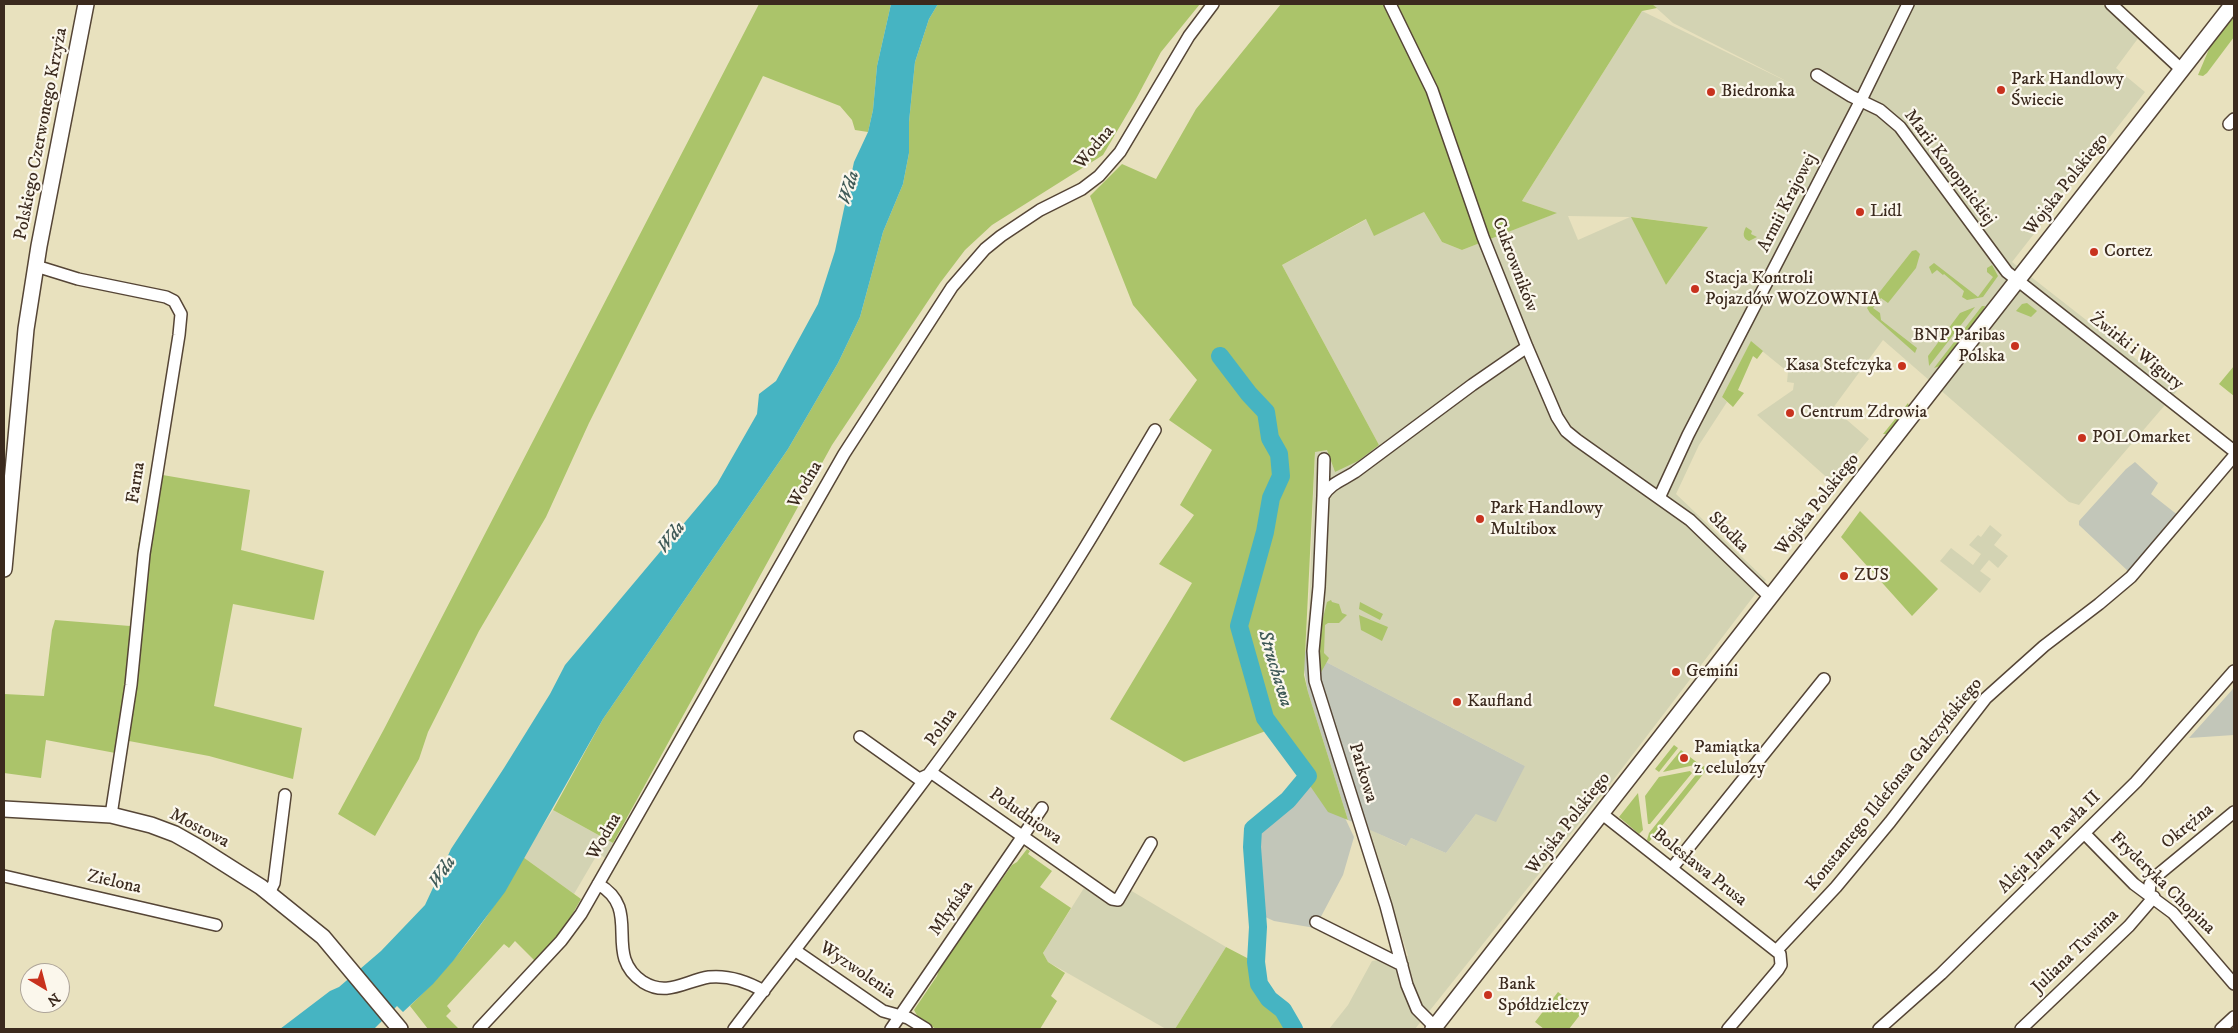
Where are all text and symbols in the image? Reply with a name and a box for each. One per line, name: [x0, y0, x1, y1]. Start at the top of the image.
street label: Polskiego Czerwonego Krzyża: [11, 26, 73, 242]
place label: Park Handlowy Świecie: [2011, 69, 2124, 112]
place label: Biedronka: [1721, 81, 1795, 103]
marker: Park Handlowy Świecie: [1995, 84, 2007, 96]
marker: Biedronka: [1705, 86, 1717, 98]
street label: Marii Konopnickiej: [1898, 106, 2000, 230]
street label: Wodna: [1071, 122, 1119, 174]
street label: Wojska Polskiego: [2020, 130, 2114, 240]
street label: Armii Krajowej: [1754, 150, 1822, 256]
water label: Wda: [834, 169, 866, 207]
place label: Lidl: [1870, 201, 1902, 223]
marker: Lidl: [1854, 206, 1866, 218]
street label: Cukrowników: [1486, 215, 1542, 315]
place label: Cortez: [2104, 241, 2152, 263]
marker: Cortez: [2088, 246, 2100, 258]
place label: Stacja Kontroli Pojazdów WOZOWNIA: [1705, 268, 1880, 310]
marker: Stacja Kontroli Pojazdów WOZOWNIA: [1689, 283, 1701, 295]
street label: Żwirki i Wigury: [2085, 309, 2187, 395]
place label: BNP Paribas Polska: [1913, 325, 2005, 368]
marker: BNP Paribas Polska: [2009, 340, 2021, 352]
place label: Kasa Stefczyka: [1786, 355, 1892, 377]
marker: Kasa Stefczyka: [1896, 360, 1908, 372]
place label: Centrum Zdrowia: [1800, 402, 1927, 424]
marker: Centrum Zdrowia: [1784, 407, 1796, 419]
place label: POLOmarket: [2092, 427, 2190, 449]
marker: POLOmarket: [2076, 432, 2088, 444]
street label: Wojska Polskiego: [1771, 450, 1865, 560]
street label: Wodna: [784, 458, 828, 512]
street label: Farna: [123, 461, 151, 505]
place label: Park Handlowy Multibox: [1490, 498, 1603, 540]
street label: Słodka: [1703, 508, 1753, 558]
marker: Park Handlowy Multibox: [1474, 513, 1486, 525]
water label: Wda: [653, 518, 691, 558]
place label: ZUS: [1854, 565, 1889, 587]
marker: ZUS: [1838, 570, 1850, 582]
water label: Struchawa: [1252, 628, 1296, 710]
place label: Gemini: [1686, 661, 1738, 683]
marker: Gemini: [1670, 666, 1682, 678]
street label: Konstantego Ildefonsa Gałczyńskiego: [1802, 674, 1988, 896]
place label: Kaufland: [1467, 691, 1532, 713]
marker: Kaufland: [1451, 696, 1463, 708]
street label: Polna: [921, 705, 963, 751]
place label: Pamiątka z celulozy: [1694, 737, 1765, 780]
street label: Parkowa: [1343, 741, 1381, 805]
marker: Pamiątka z celulozy: [1678, 752, 1690, 764]
street label: Wojska Polskiego: [1522, 769, 1616, 879]
street label: Południowa: [985, 784, 1065, 850]
street label: Aleja Jana Pawła II: [1994, 787, 2106, 899]
street label: Okrężna: [2158, 800, 2218, 854]
street label: Mostowa: [165, 804, 233, 854]
street label: Wodna: [583, 810, 627, 864]
street label: Bolesława Prusa: [1647, 824, 1751, 912]
street label: Fryderyka Chopina: [2105, 828, 2219, 940]
water label: Wda: [424, 853, 462, 893]
street label: Zielona: [85, 866, 143, 900]
street label: Młyńska: [925, 877, 979, 941]
street label: Juliana Tuwima: [2028, 905, 2124, 999]
street label: Wyzwolenia: [815, 938, 899, 1004]
north arrow: [20, 963, 70, 1013]
place label: Bank Spółdzielczy: [1498, 974, 1589, 1016]
text: N: [43, 989, 63, 1010]
marker: Bank Spółdzielczy: [1482, 989, 1494, 1001]

